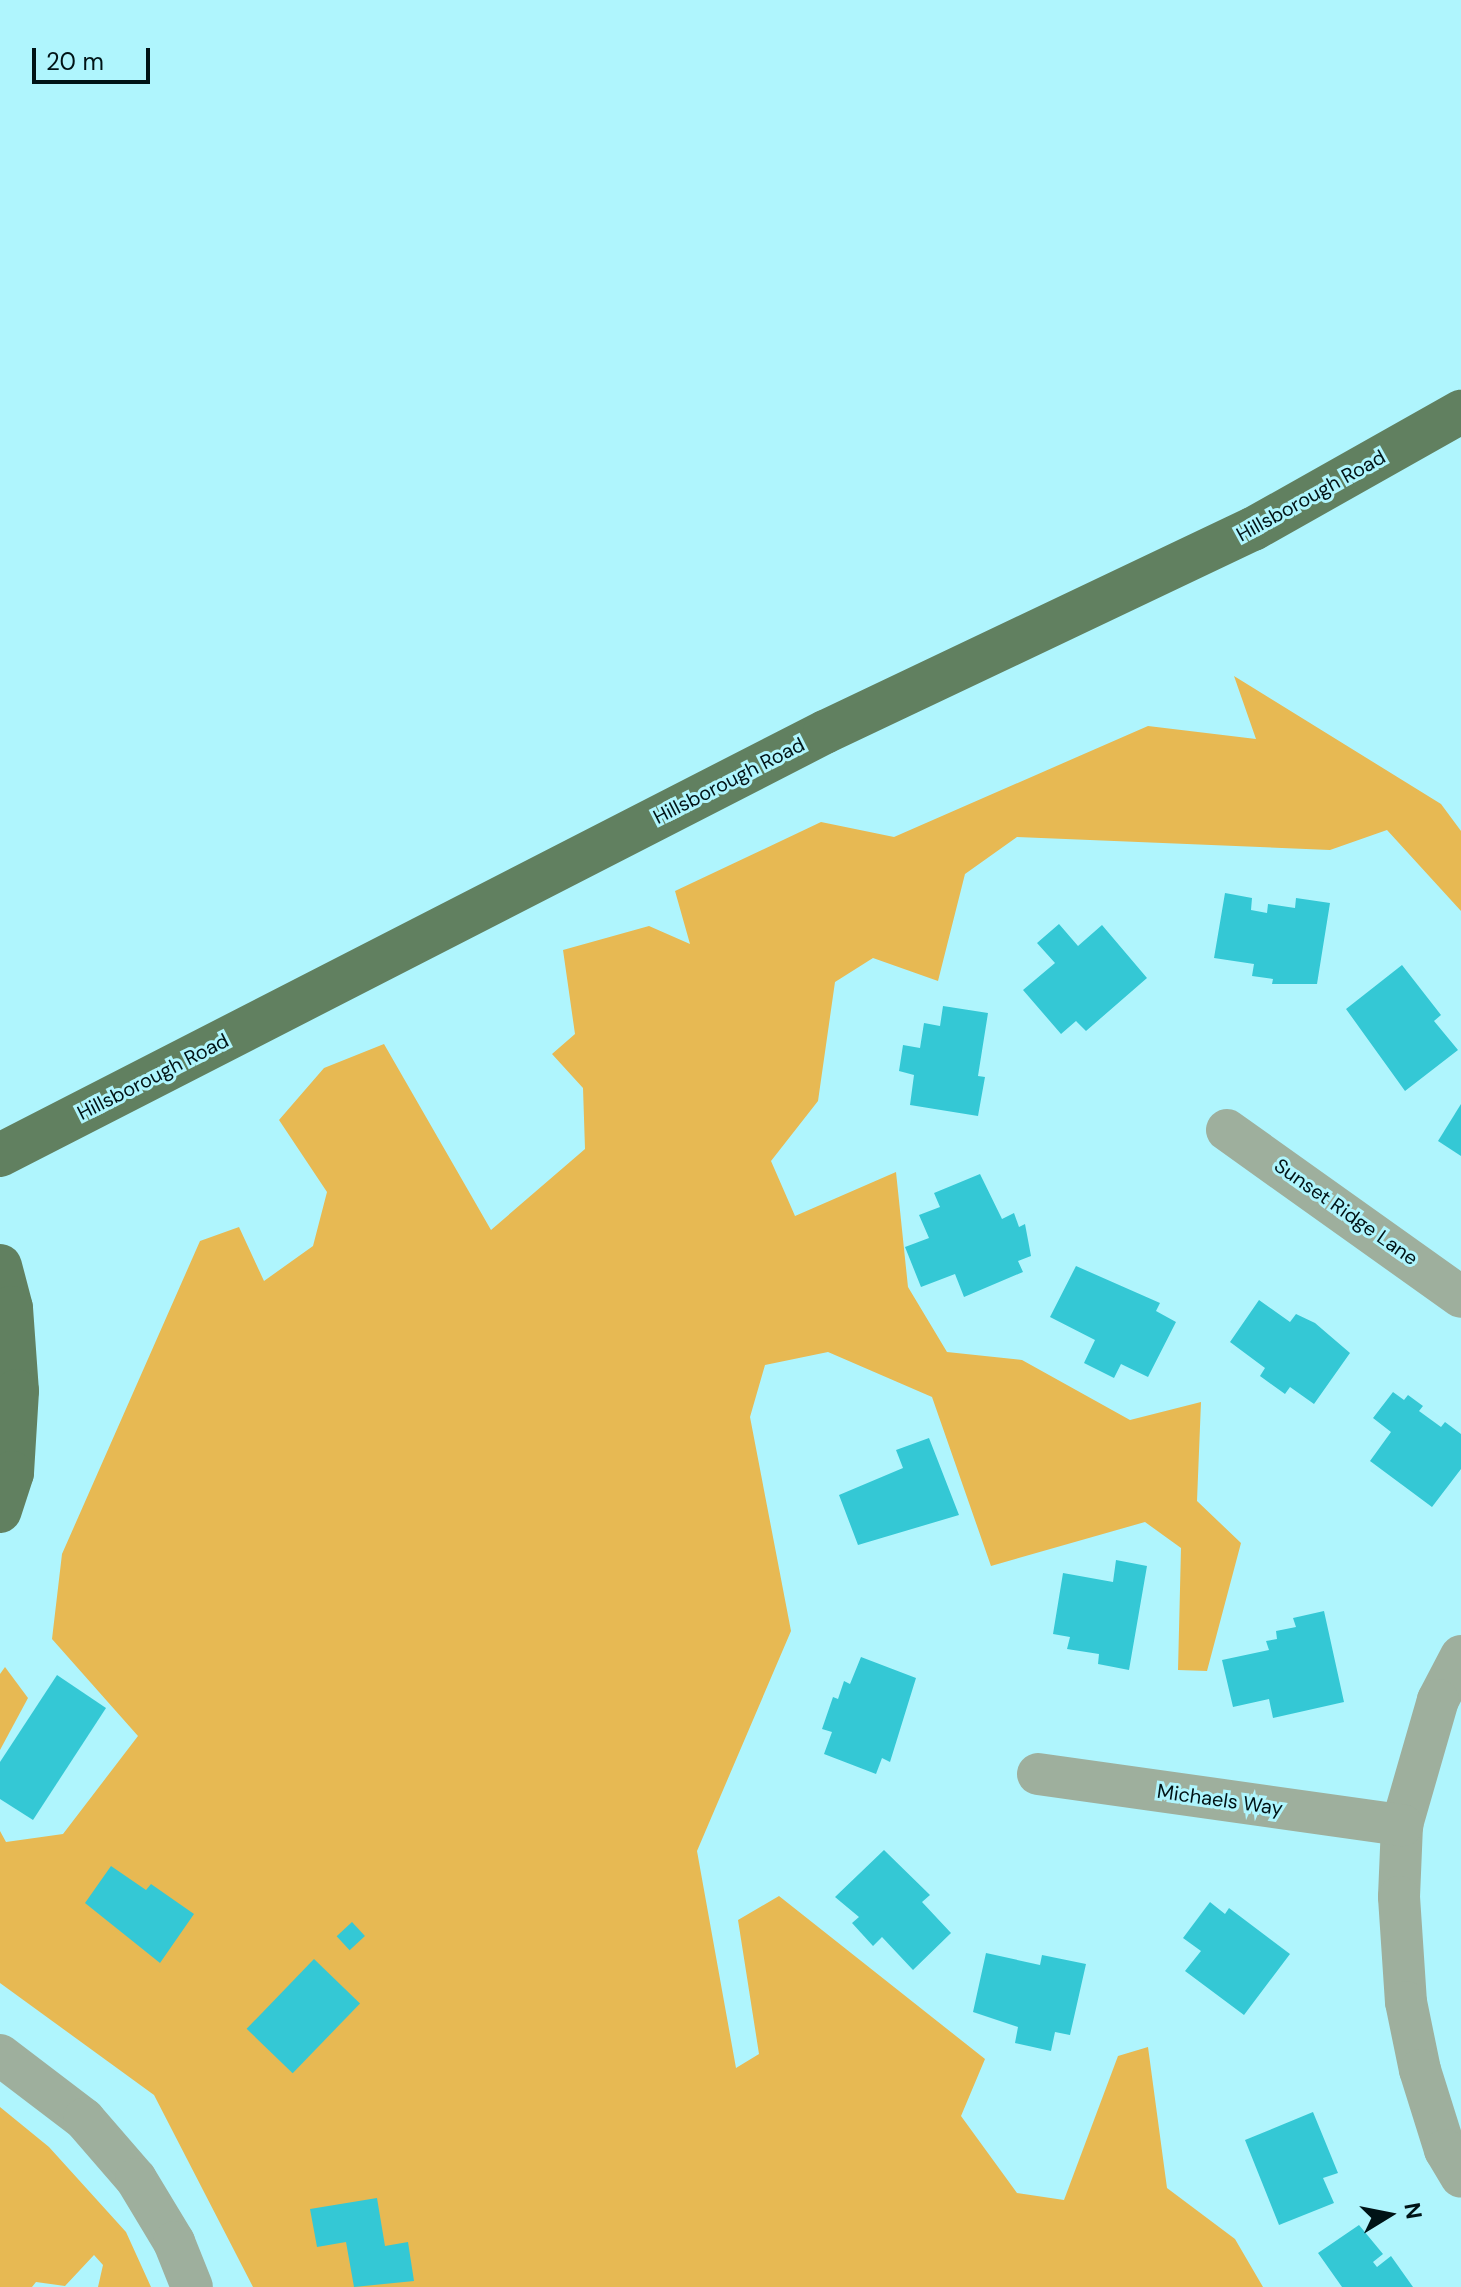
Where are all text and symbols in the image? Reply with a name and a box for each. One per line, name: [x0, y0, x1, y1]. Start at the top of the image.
scale bar: [36, 32, 154, 82]
text: 20 m: [46, 46, 104, 77]
street label: Hillsborough Road: [1232, 445, 1390, 547]
street label: Hillsborough Road: [649, 732, 809, 830]
street label: Hillsborough Road: [73, 1028, 233, 1126]
street label: Sunset Ridge Lane: [1270, 1154, 1422, 1270]
street label: Michaels Way: [1156, 1779, 1284, 1821]
north arrow: [1349, 2175, 1429, 2255]
text: N: [1397, 2200, 1429, 2221]

